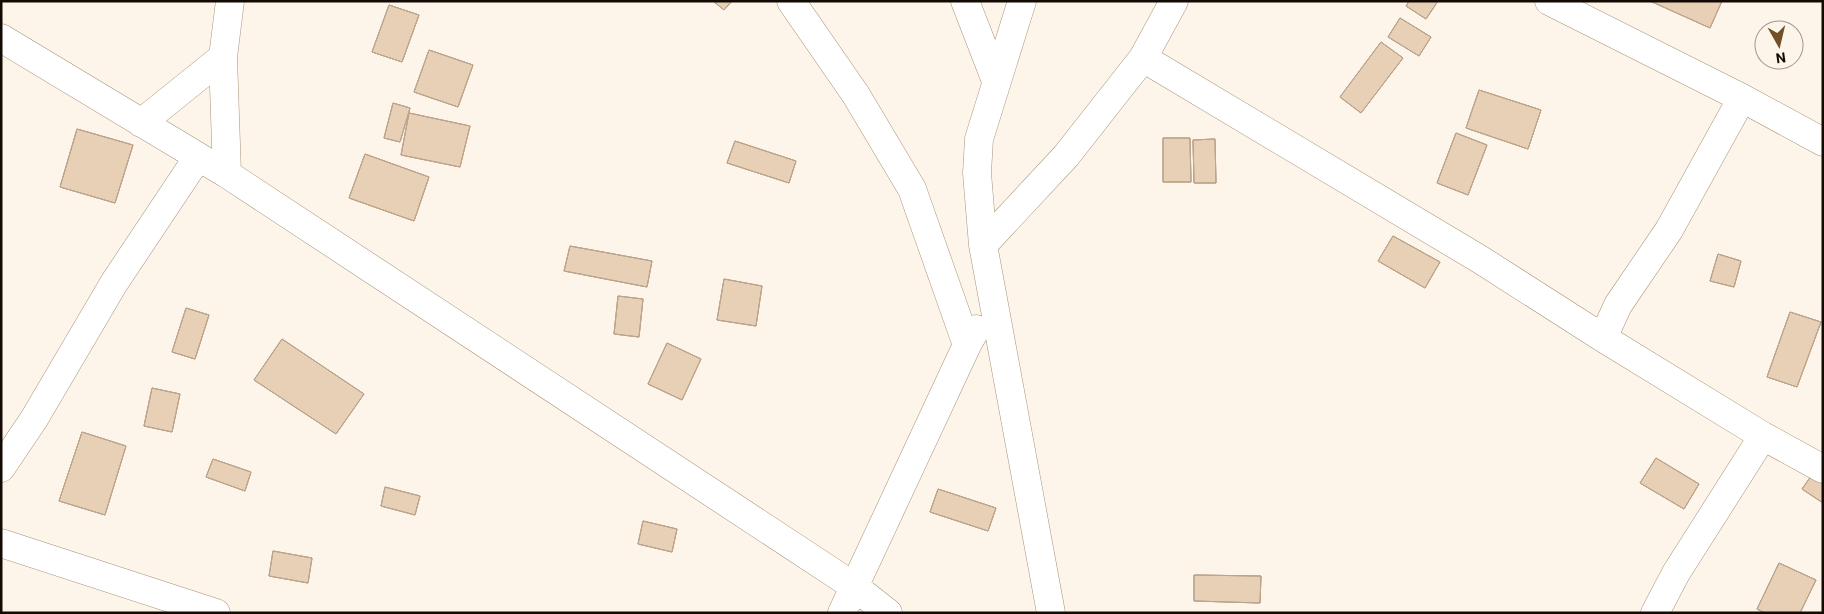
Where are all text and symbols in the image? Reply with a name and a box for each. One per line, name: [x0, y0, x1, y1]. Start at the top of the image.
north arrow: [1754, 20, 1804, 70]
text: N: [1775, 49, 1787, 66]

